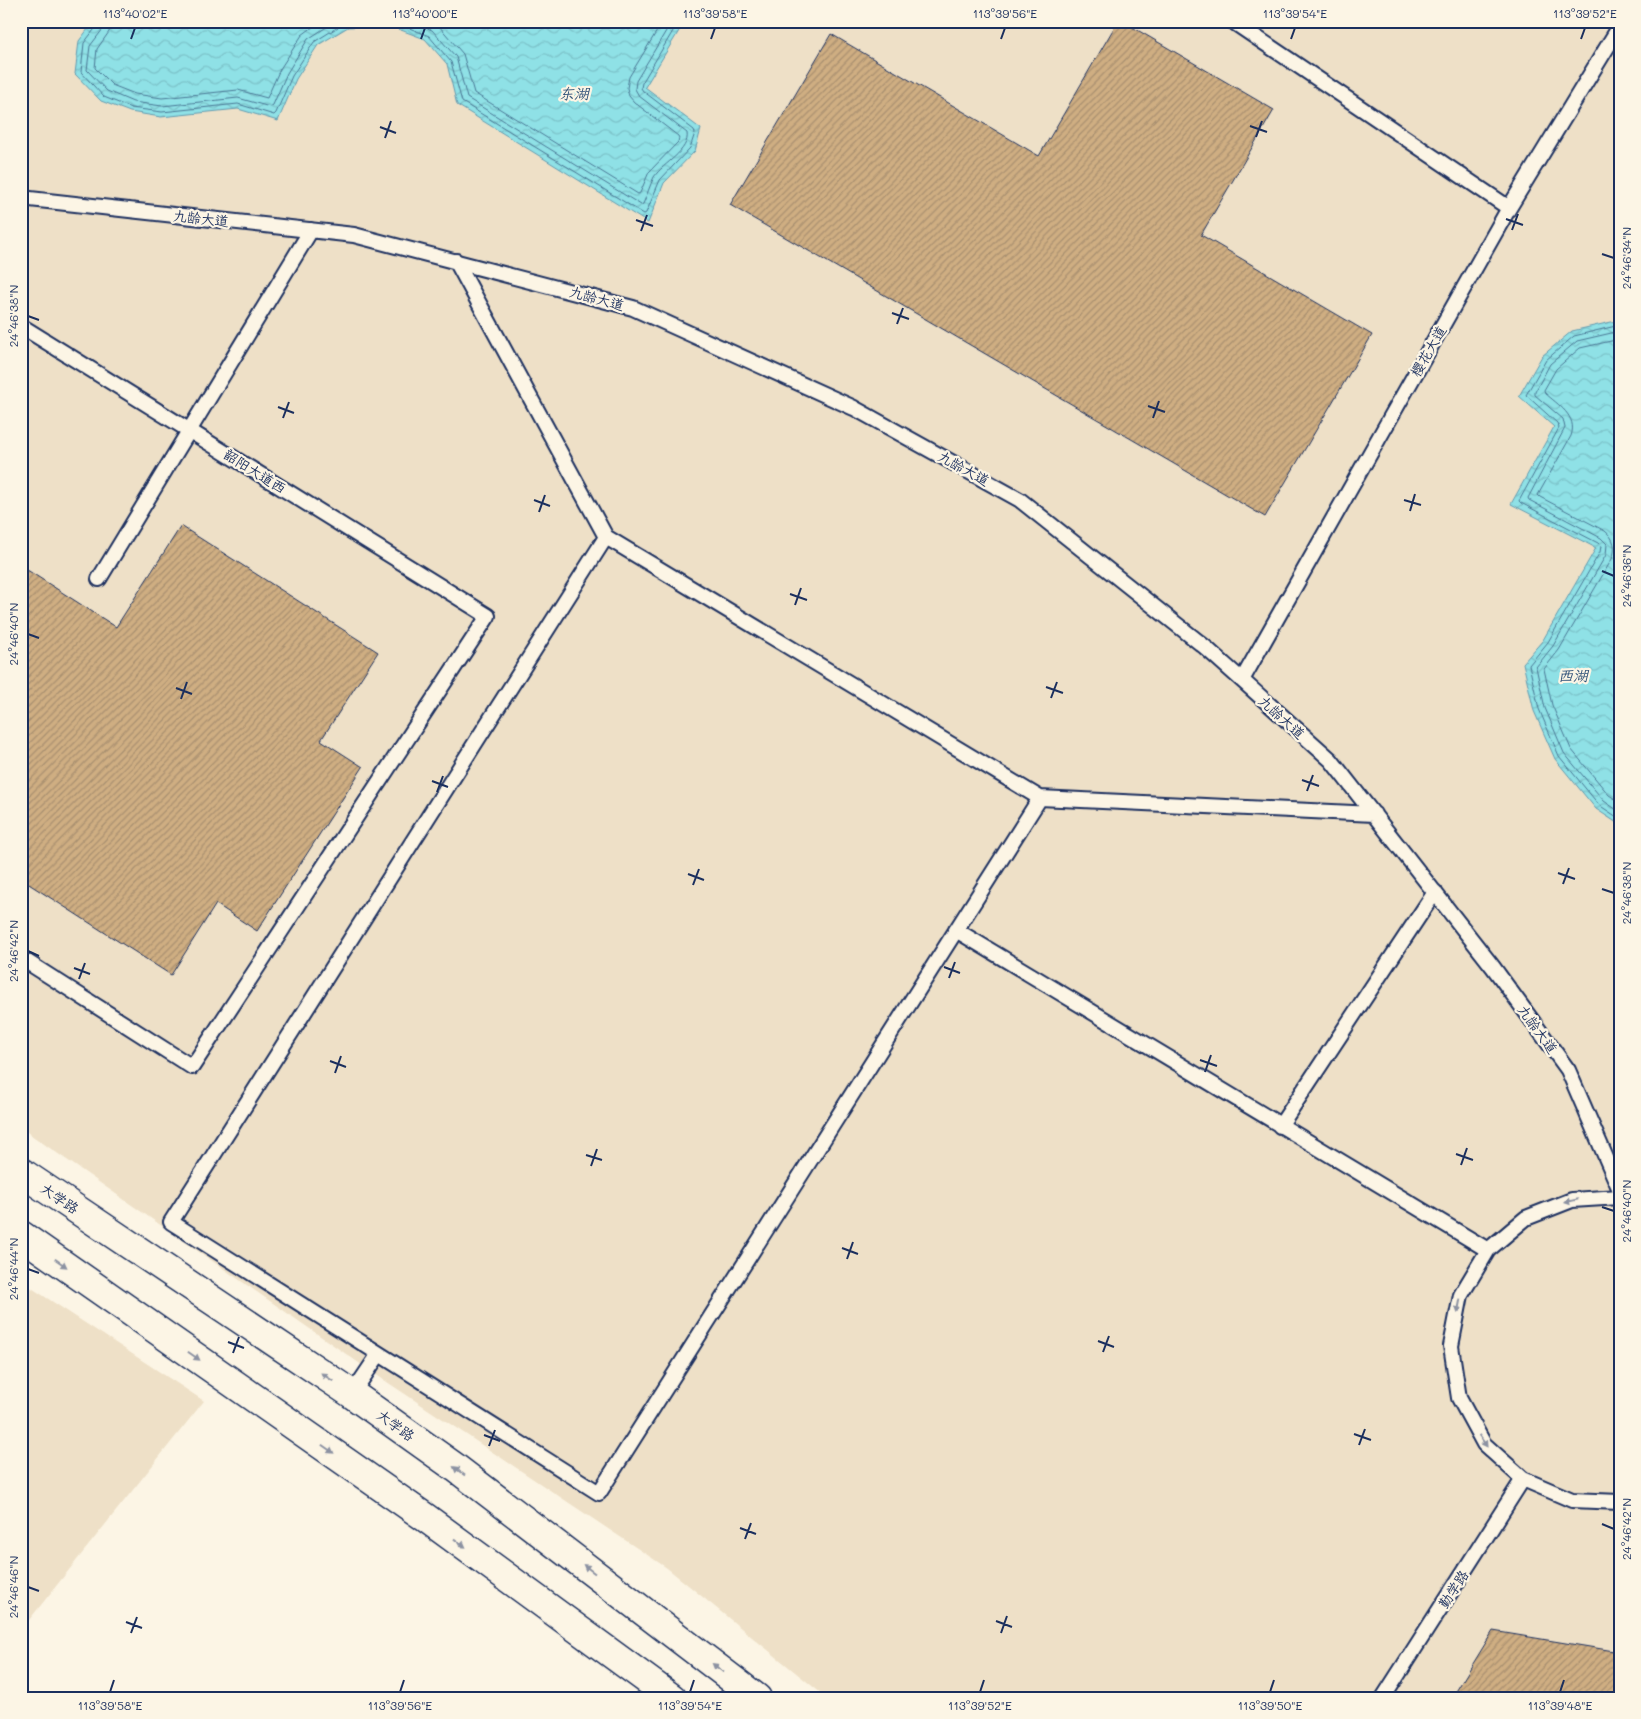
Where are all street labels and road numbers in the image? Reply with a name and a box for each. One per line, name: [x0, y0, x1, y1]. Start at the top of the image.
street label: 九龄大道: [172, 206, 230, 230]
street label: 九龄大道: [567, 282, 627, 314]
street label: 樱花大道: [1406, 322, 1450, 380]
street label: 韶阳大道西: [220, 444, 290, 498]
street label: 九龄大道: [935, 446, 993, 490]
street label: 九龄大道: [1255, 691, 1309, 743]
street label: 九龄大道: [1514, 1001, 1562, 1057]
street label: 大学路: [37, 1178, 83, 1218]
street label: 大学路: [373, 1405, 419, 1445]
street label: 勤学路: [1434, 1566, 1472, 1612]

